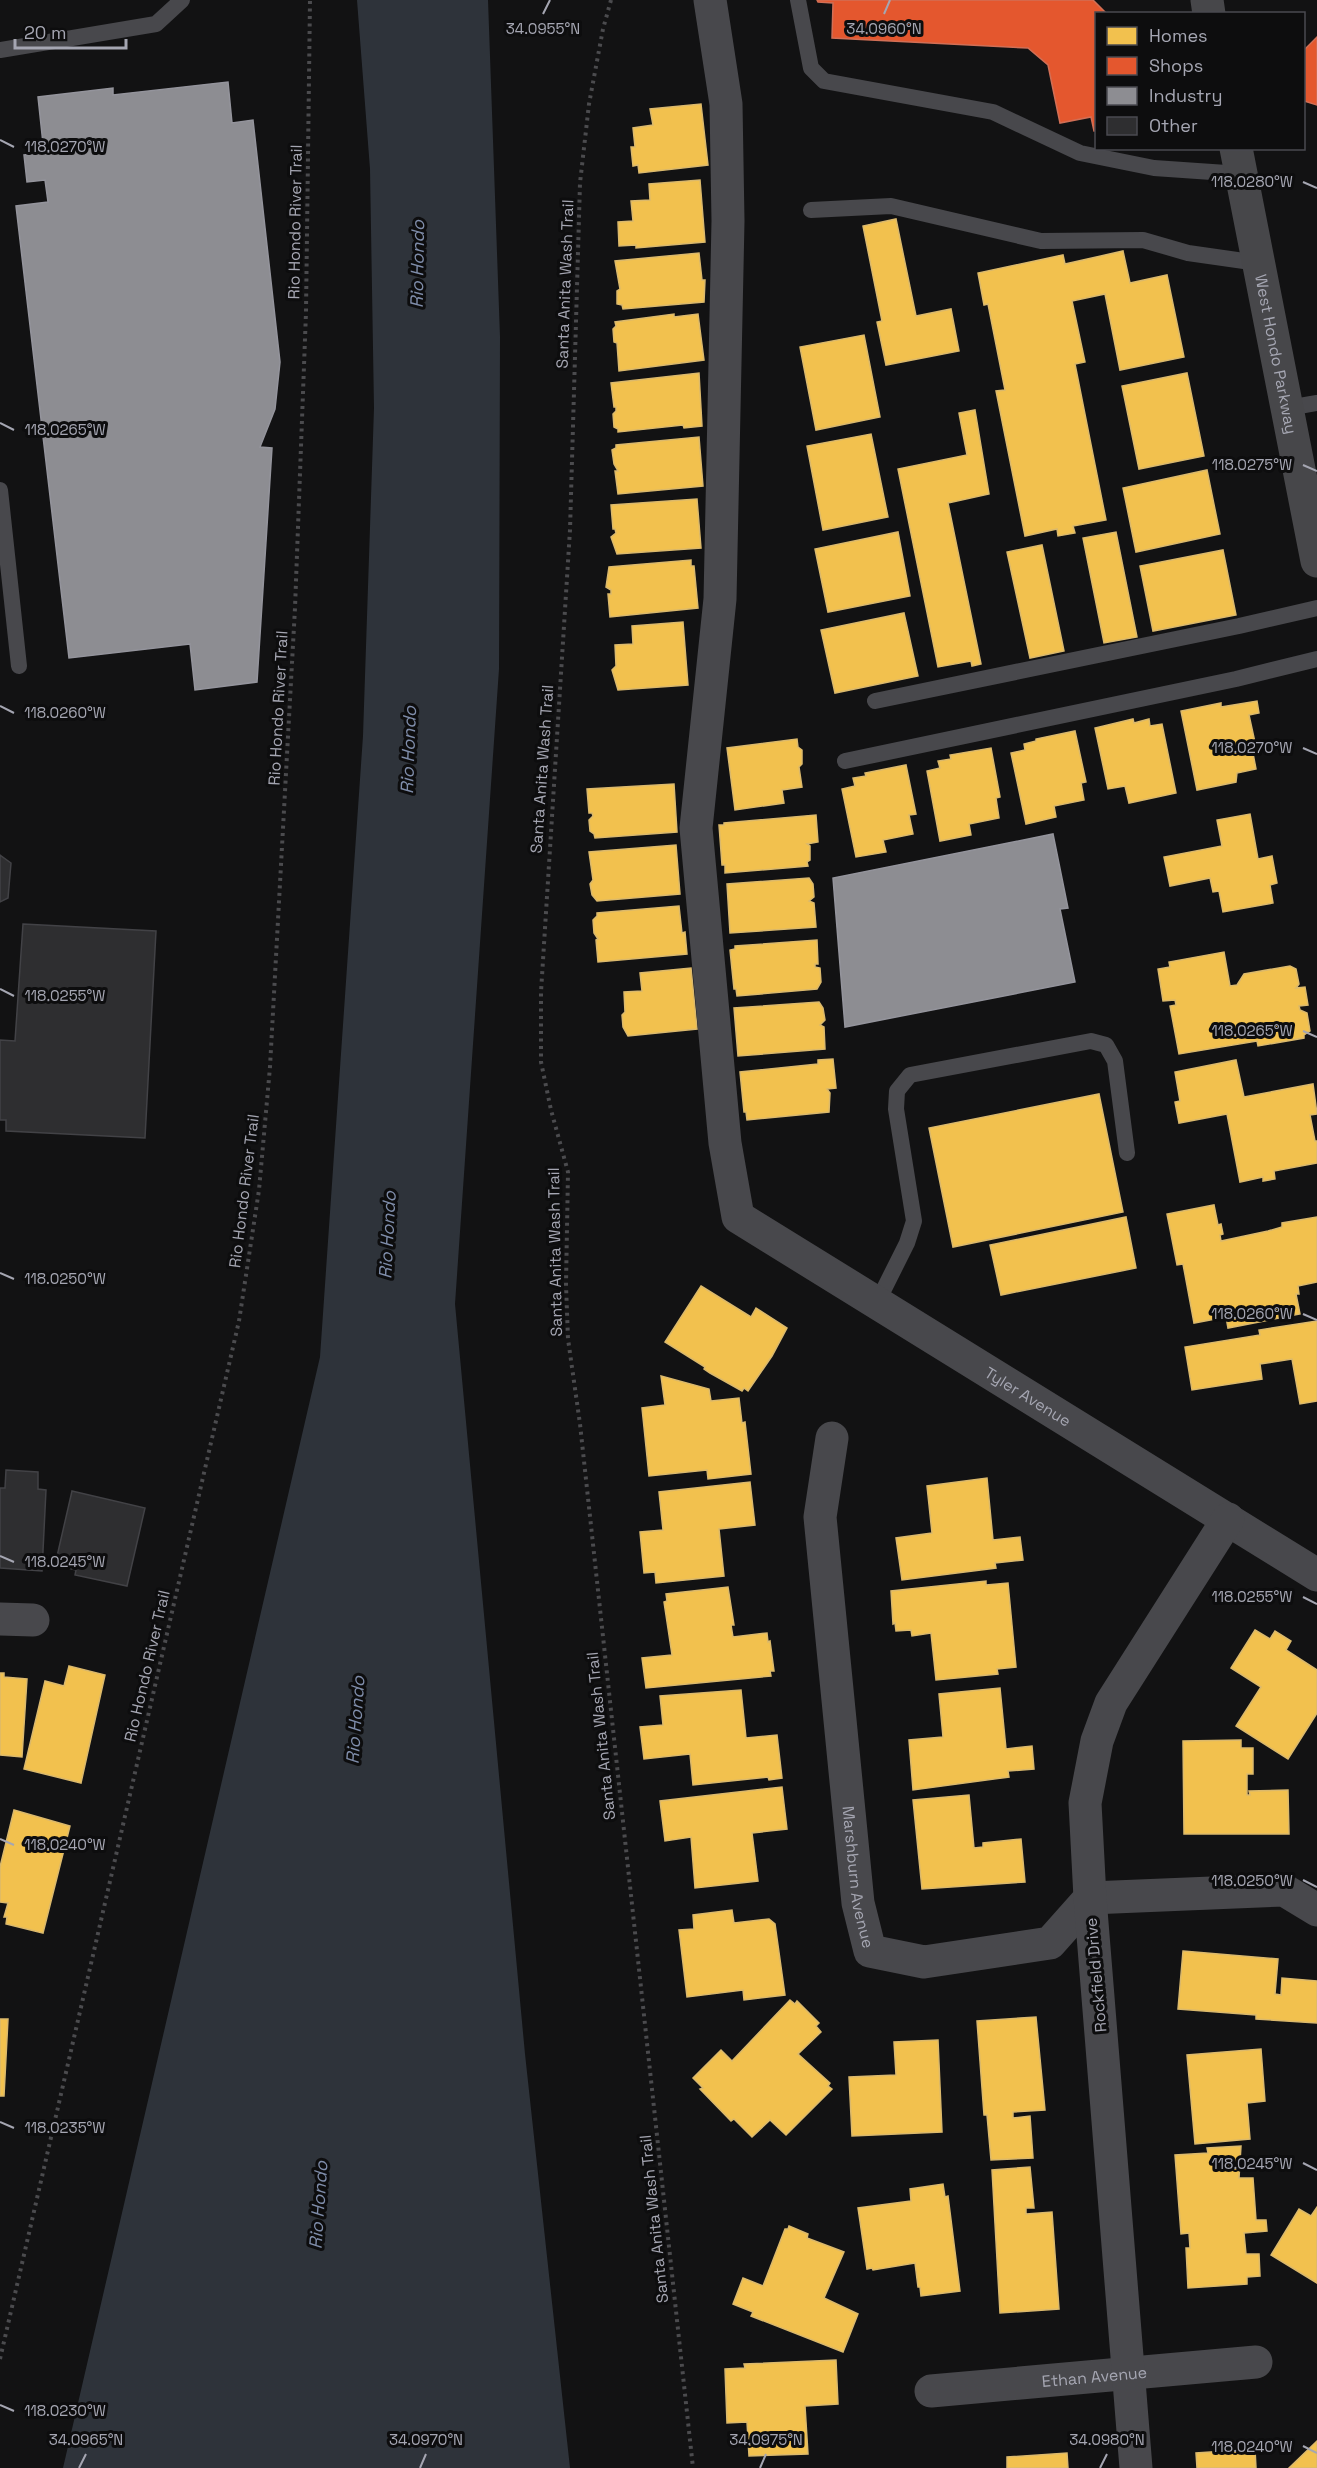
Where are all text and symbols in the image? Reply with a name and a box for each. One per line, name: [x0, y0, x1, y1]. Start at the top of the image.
scale bar: [15, 12, 126, 50]
legend: [1095, 12, 1305, 150]
text: 34.0955°N: [506, 19, 580, 38]
text: 34.0960°N: [846, 19, 922, 38]
text: 20 m: [24, 21, 67, 44]
text: Homes: [1149, 24, 1208, 47]
text: Shops: [1149, 54, 1203, 77]
text: Industry: [1149, 84, 1222, 107]
text: Other: [1149, 114, 1198, 137]
text: 118.0270°W: [25, 137, 105, 156]
street label: Rio Hondo River Trail: [283, 144, 307, 300]
text: 118.0280°W: [1211, 172, 1293, 191]
street label: Santa Anita Wash Trail: [552, 199, 578, 369]
water label: Rio Hondo: [405, 219, 429, 308]
street label: West Hondo Parkway: [1250, 272, 1302, 436]
text: 118.0265°W: [24, 420, 106, 439]
text: 118.0275°W: [1212, 455, 1292, 474]
street label: Rio Hondo River Trail: [263, 630, 293, 786]
street label: Santa Anita Wash Trail: [526, 684, 558, 854]
text: 118.0260°W: [24, 703, 106, 722]
water label: Rio Hondo: [395, 705, 421, 794]
text: 118.0270°W: [1212, 738, 1292, 757]
text: 118.0255°W: [25, 986, 105, 1005]
text: 118.0265°W: [1211, 1021, 1293, 1040]
street label: Rio Hondo River Trail: [224, 1113, 264, 1269]
street label: Santa Anita Wash Trail: [543, 1167, 567, 1337]
water label: Rio Hondo: [373, 1189, 401, 1280]
text: 118.0250°W: [24, 1269, 106, 1288]
text: 118.0260°W: [1211, 1304, 1293, 1323]
street label: Tyler Avenue: [981, 1362, 1075, 1431]
text: 118.0245°W: [25, 1552, 105, 1571]
text: 118.0255°W: [1212, 1587, 1292, 1606]
street label: Rio Hondo River Trail: [119, 1588, 175, 1744]
street label: Santa Anita Wash Trail: [582, 1651, 620, 1821]
water label: Rio Hondo: [340, 1674, 370, 1765]
street label: Marshburn Avenue: [838, 1805, 879, 1950]
text: 118.0240°W: [24, 1835, 106, 1854]
text: 118.0250°W: [1211, 1871, 1293, 1890]
street label: Rockfield Drive: [1081, 1917, 1111, 2033]
text: 118.0235°W: [25, 2118, 105, 2137]
street label: Santa Anita Wash Trail: [635, 2134, 673, 2304]
text: 118.0245°W: [1212, 2154, 1292, 2173]
water label: Rio Hondo: [303, 2159, 333, 2250]
street label: Ethan Avenue: [1041, 2361, 1148, 2392]
text: 118.0230°W: [24, 2401, 106, 2420]
text: 34.0965°N: [49, 2430, 123, 2449]
text: 34.0970°N: [389, 2430, 463, 2449]
text: 34.0975°N: [729, 2430, 803, 2449]
text: 34.0980°N: [1069, 2430, 1145, 2449]
text: 118.0240°W: [1211, 2437, 1293, 2456]

